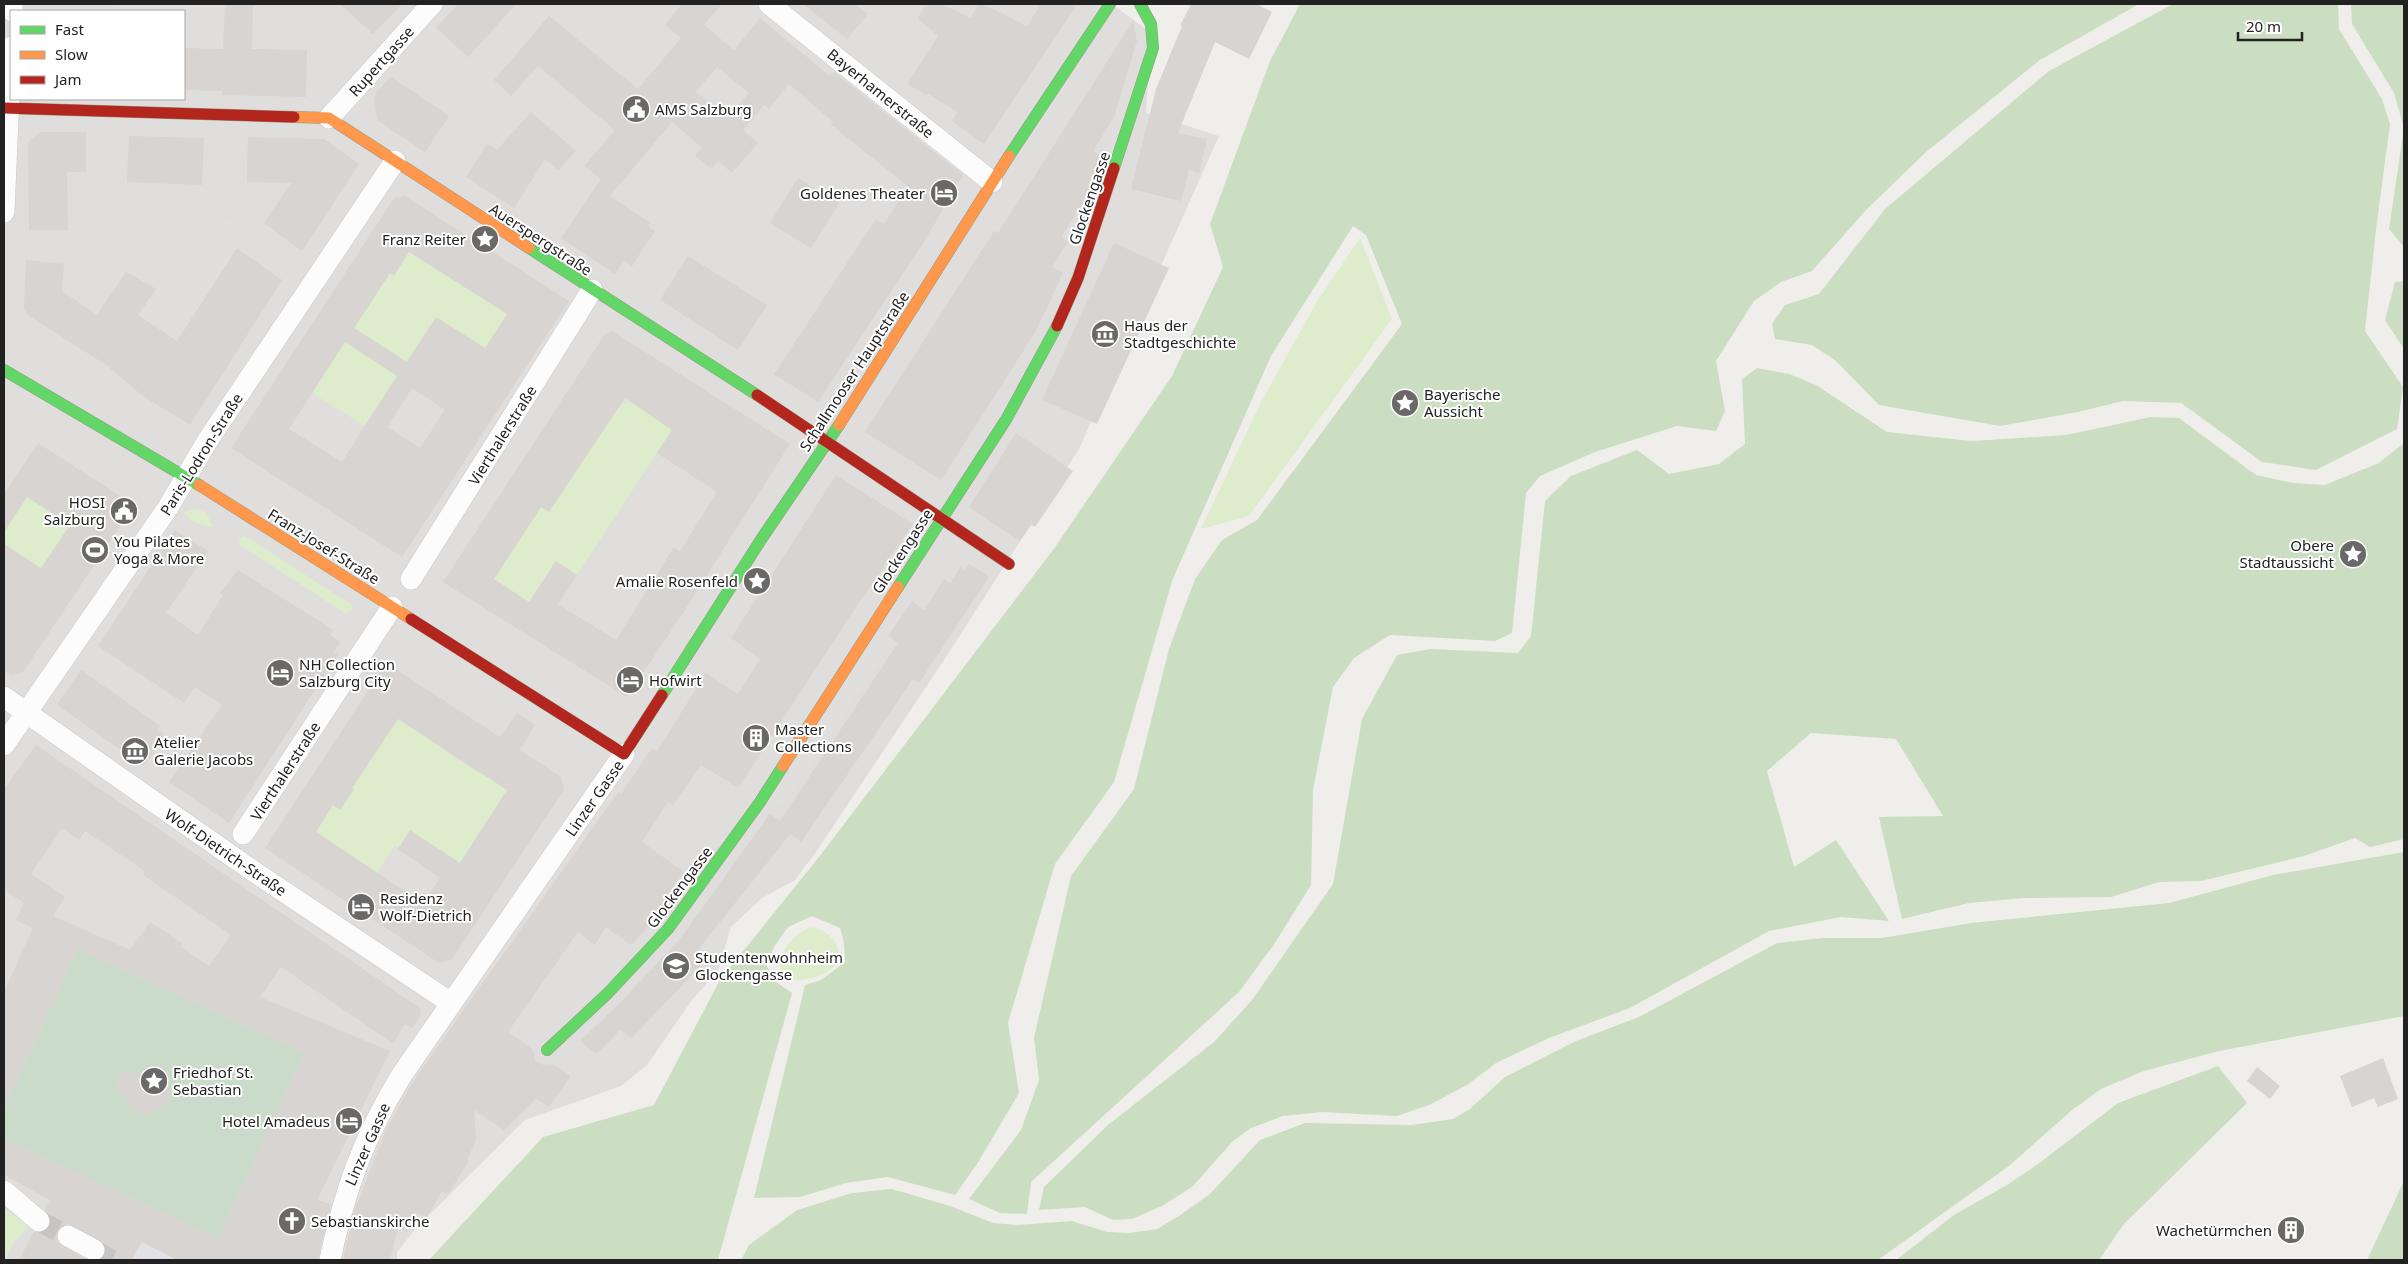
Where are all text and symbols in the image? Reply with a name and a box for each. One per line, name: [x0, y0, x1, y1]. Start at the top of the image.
legend: [10, 10, 185, 100]
scale bar: [2238, 10, 2302, 42]
text: 20 m: [2246, 16, 2281, 36]
text: Fast: [55, 19, 84, 39]
street label: Rupertgasse: [344, 21, 418, 101]
text: Slow: [55, 44, 88, 64]
street label: Bayerhamerstraße: [824, 44, 938, 142]
text: Jam: [53, 69, 82, 89]
public building icon: AMS Salzburg: [621, 94, 651, 124]
place label: AMS Salzburg: [655, 99, 752, 119]
street label: Glockengasse: [1064, 149, 1114, 247]
hotel icon: Goldenes Theater: [929, 178, 959, 208]
place label: Goldenes Theater: [800, 183, 925, 203]
street label: Auerspergstraße: [486, 198, 596, 280]
place icon: Franz Reiter: [470, 224, 500, 254]
place label: Franz Reiter: [382, 229, 466, 249]
street label: Schallmooser Hauptstraße: [795, 287, 913, 455]
place label: Haus der Stadtgeschichte: [1124, 315, 1236, 352]
museum icon: Haus der Stadtgeschichte: [1090, 319, 1120, 349]
street label: Vierthalerstraße: [463, 381, 541, 489]
place label: Bayerische Aussicht: [1424, 384, 1500, 421]
place icon: Bayerische Aussicht: [1390, 388, 1420, 418]
street label: Paris-Lodron-Straße: [155, 389, 247, 519]
place label: HOSI Salzburg: [44, 492, 105, 529]
public building icon: HOSI Salzburg: [109, 496, 139, 526]
street label: Franz-Josef-Straße: [264, 504, 384, 588]
street label: Glockengasse: [867, 505, 937, 597]
place label: You Pilates Yoga & More: [114, 531, 204, 568]
sports icon: You Pilates Yoga & More: [80, 535, 110, 565]
place label: Obere Stadtaussicht: [2239, 535, 2335, 572]
place icon: Obere Stadtaussicht: [2338, 539, 2368, 569]
place icon: Amalie Rosenfeld: [742, 566, 772, 596]
place label: Amalie Rosenfeld: [616, 571, 738, 591]
place label: NH Collection Salzburg City: [299, 654, 395, 691]
hotel icon: NH Collection Salzburg City: [265, 658, 295, 688]
hotel icon: Hofwirt: [615, 665, 645, 695]
place label: Hofwirt: [649, 670, 702, 690]
street label: Vierthalerstraße: [246, 718, 324, 824]
place label: Master Collections: [775, 719, 852, 756]
building icon: Master Collections: [741, 723, 771, 753]
place label: Atelier Galerie Jacobs: [154, 732, 253, 769]
museum icon: Atelier Galerie Jacobs: [120, 736, 150, 766]
street label: Linzer Gasse: [560, 756, 628, 840]
street label: Wolf-Dietrich-Straße: [161, 804, 291, 900]
street label: Glockengasse: [642, 842, 716, 932]
place label: Residenz Wolf-Dietrich: [380, 888, 472, 925]
hotel icon: Residenz Wolf-Dietrich: [346, 892, 376, 922]
place label: Studentenwohnheim Glockengasse: [695, 947, 843, 984]
school or university icon: Studentenwohnheim Glockengasse: [661, 951, 691, 981]
place label: Friedhof St. Sebastian: [173, 1062, 254, 1099]
place icon: Friedhof St. Sebastian: [139, 1066, 169, 1096]
street label: Linzer Gasse: [340, 1099, 394, 1189]
hotel icon: Hotel Amadeus: [334, 1106, 364, 1136]
place label: Hotel Amadeus: [222, 1111, 330, 1131]
church icon: Sebastianskirche: [277, 1206, 307, 1236]
place label: Sebastianskirche: [311, 1211, 429, 1231]
building icon: Wachetürmchen: [2276, 1215, 2306, 1245]
place label: Wachetürmchen: [2156, 1220, 2272, 1240]

